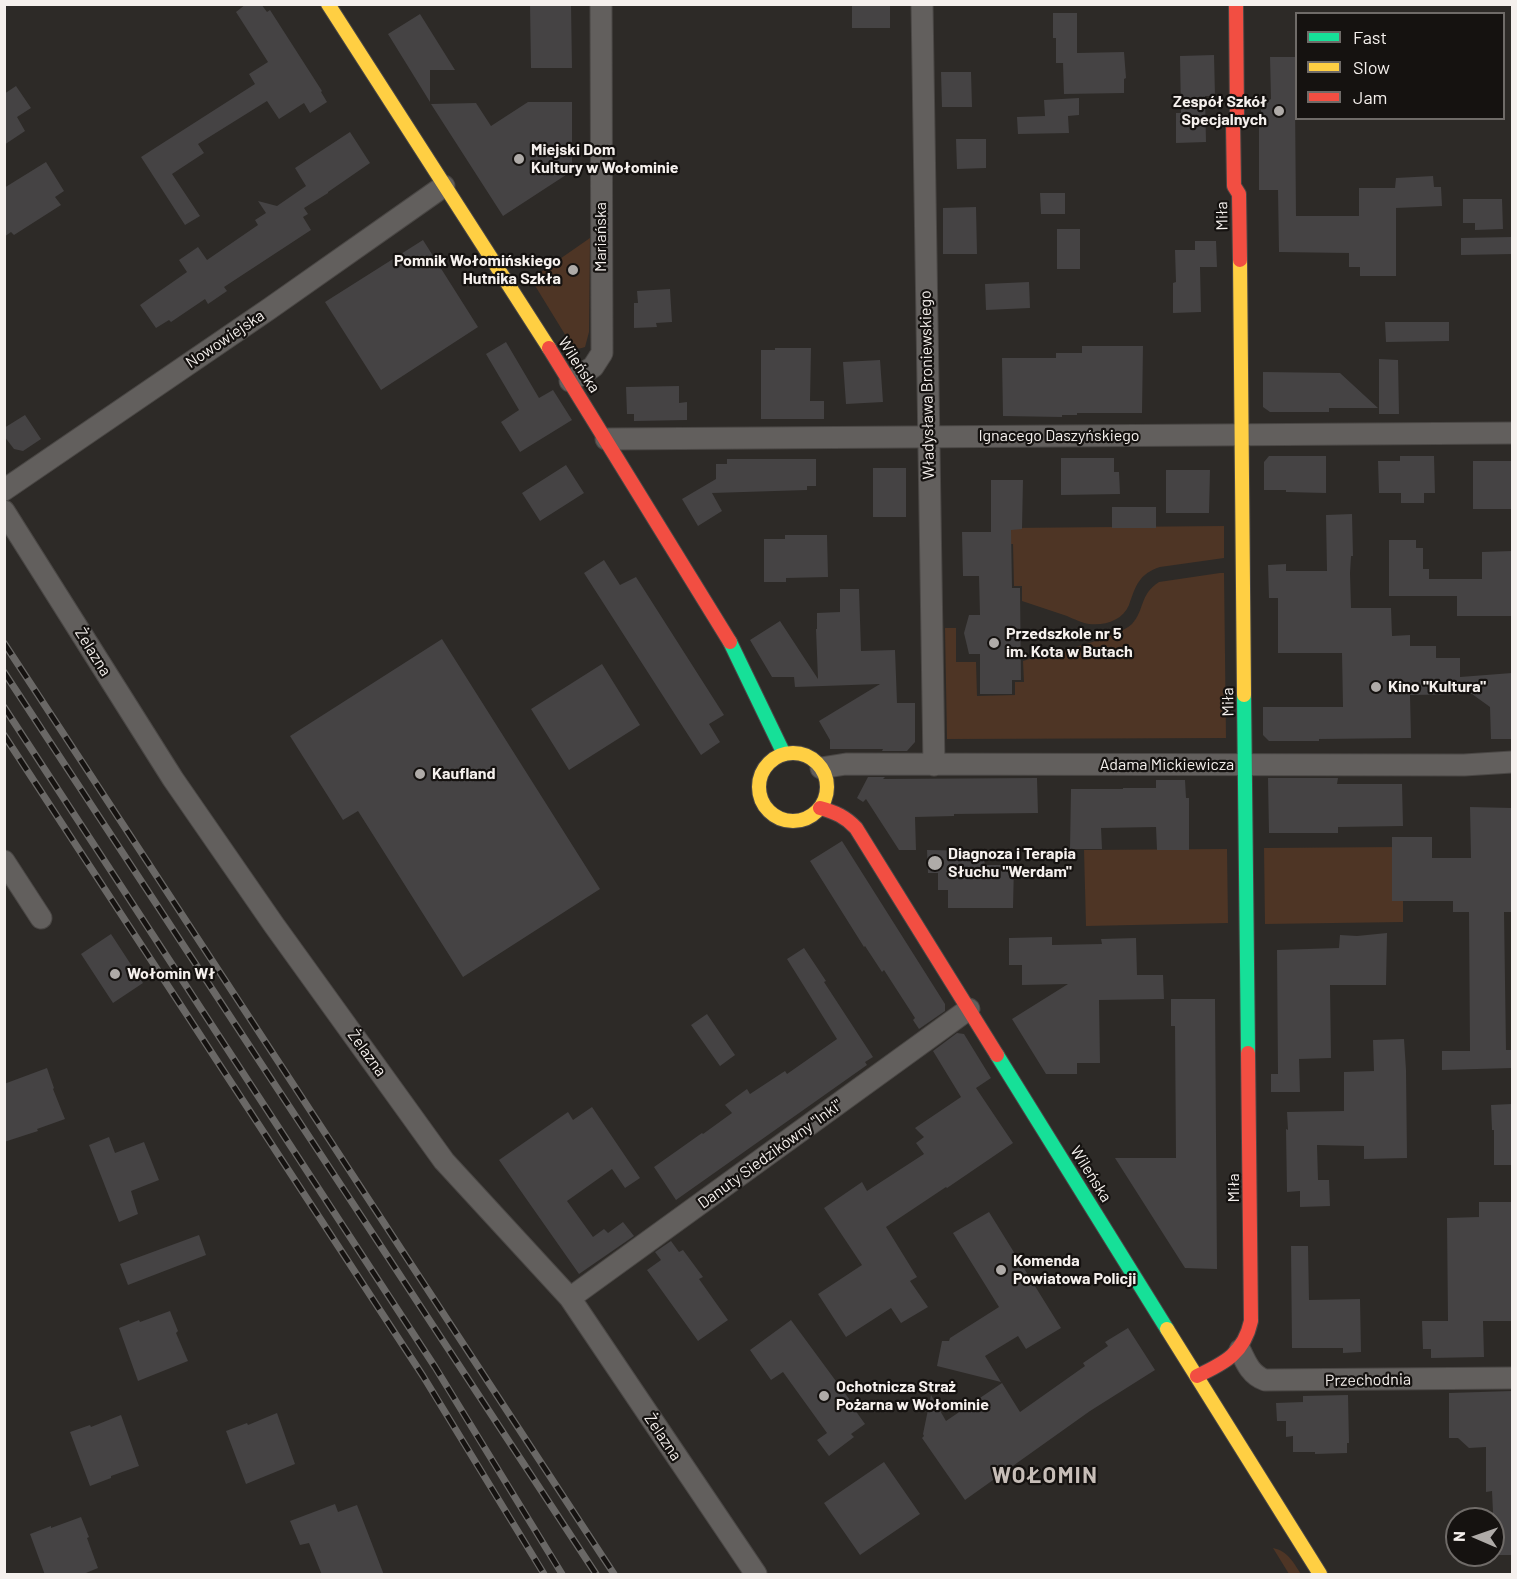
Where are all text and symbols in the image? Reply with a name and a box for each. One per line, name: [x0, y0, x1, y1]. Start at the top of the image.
legend: [1295, 12, 1505, 120]
text: Fast: [1353, 26, 1387, 48]
text: Slow: [1353, 56, 1390, 78]
text: Jam: [1353, 86, 1387, 108]
place label: Zespół Szkół Specjalnych: [1173, 92, 1267, 130]
marker: Zespół Szkół Specjalnych: [1272, 104, 1286, 118]
place label: Miejski Dom Kultury w Wołominie: [531, 140, 679, 178]
marker: Miejski Dom Kultury w Wołominie: [512, 152, 526, 166]
street label: Miła: [1212, 201, 1232, 231]
street label: Mariańska: [591, 202, 611, 272]
place label: Pomnik Wołomińskiego Hutnika Szkła: [394, 251, 561, 289]
marker: Pomnik Wołomińskiego Hutnika Szkła: [566, 263, 580, 277]
street label: Władysława Broniewskiego: [916, 290, 938, 480]
street label: Nowowiejska: [182, 306, 268, 372]
street label: Wileńska: [554, 333, 604, 397]
street label: Ignacego Daszyńskiego: [978, 426, 1140, 446]
street label: Żelazna: [71, 624, 115, 680]
place label: Przedszkole nr 5 im. Kota w Butach: [1006, 624, 1133, 662]
marker: Przedszkole nr 5 im. Kota w Butach: [987, 636, 1001, 650]
place label: Kino "Kultura": [1388, 677, 1486, 697]
marker: Kino "Kultura": [1369, 680, 1383, 694]
street label: Miła: [1218, 687, 1238, 717]
street label: Adama Mickiewicza: [1100, 755, 1234, 775]
place label: Kaufland: [432, 764, 495, 784]
marker: Kaufland: [413, 767, 427, 781]
place label: Diagnoza i Terapia Słuchu "Werdam": [948, 844, 1076, 882]
marker: Diagnoza i Terapia Słuchu "Werdam": [926, 854, 944, 872]
place label: Wołomin Wł: [127, 964, 215, 984]
marker: Wołomin Wł: [108, 967, 122, 981]
street label: Żelazna: [344, 1026, 390, 1080]
street label: Danuty Siedzikówny "Inki": [694, 1095, 846, 1213]
street label: Wileńska: [1066, 1142, 1116, 1206]
street label: Miła: [1224, 1173, 1244, 1203]
place label: Komenda Powiatowa Policji: [1013, 1251, 1136, 1289]
marker: Komenda Powiatowa Policji: [994, 1263, 1008, 1277]
street label: Przechodnia: [1325, 1370, 1411, 1390]
place label: Ochotnicza Straż Pożarna w Wołominie: [836, 1377, 989, 1415]
marker: Ochotnicza Straż Pożarna w Wołominie: [817, 1389, 831, 1403]
street label: Żelazna: [640, 1410, 686, 1464]
district label: WOŁOMIN: [992, 1463, 1098, 1489]
north arrow: [1445, 1507, 1505, 1567]
text: N: [1449, 1531, 1468, 1542]

